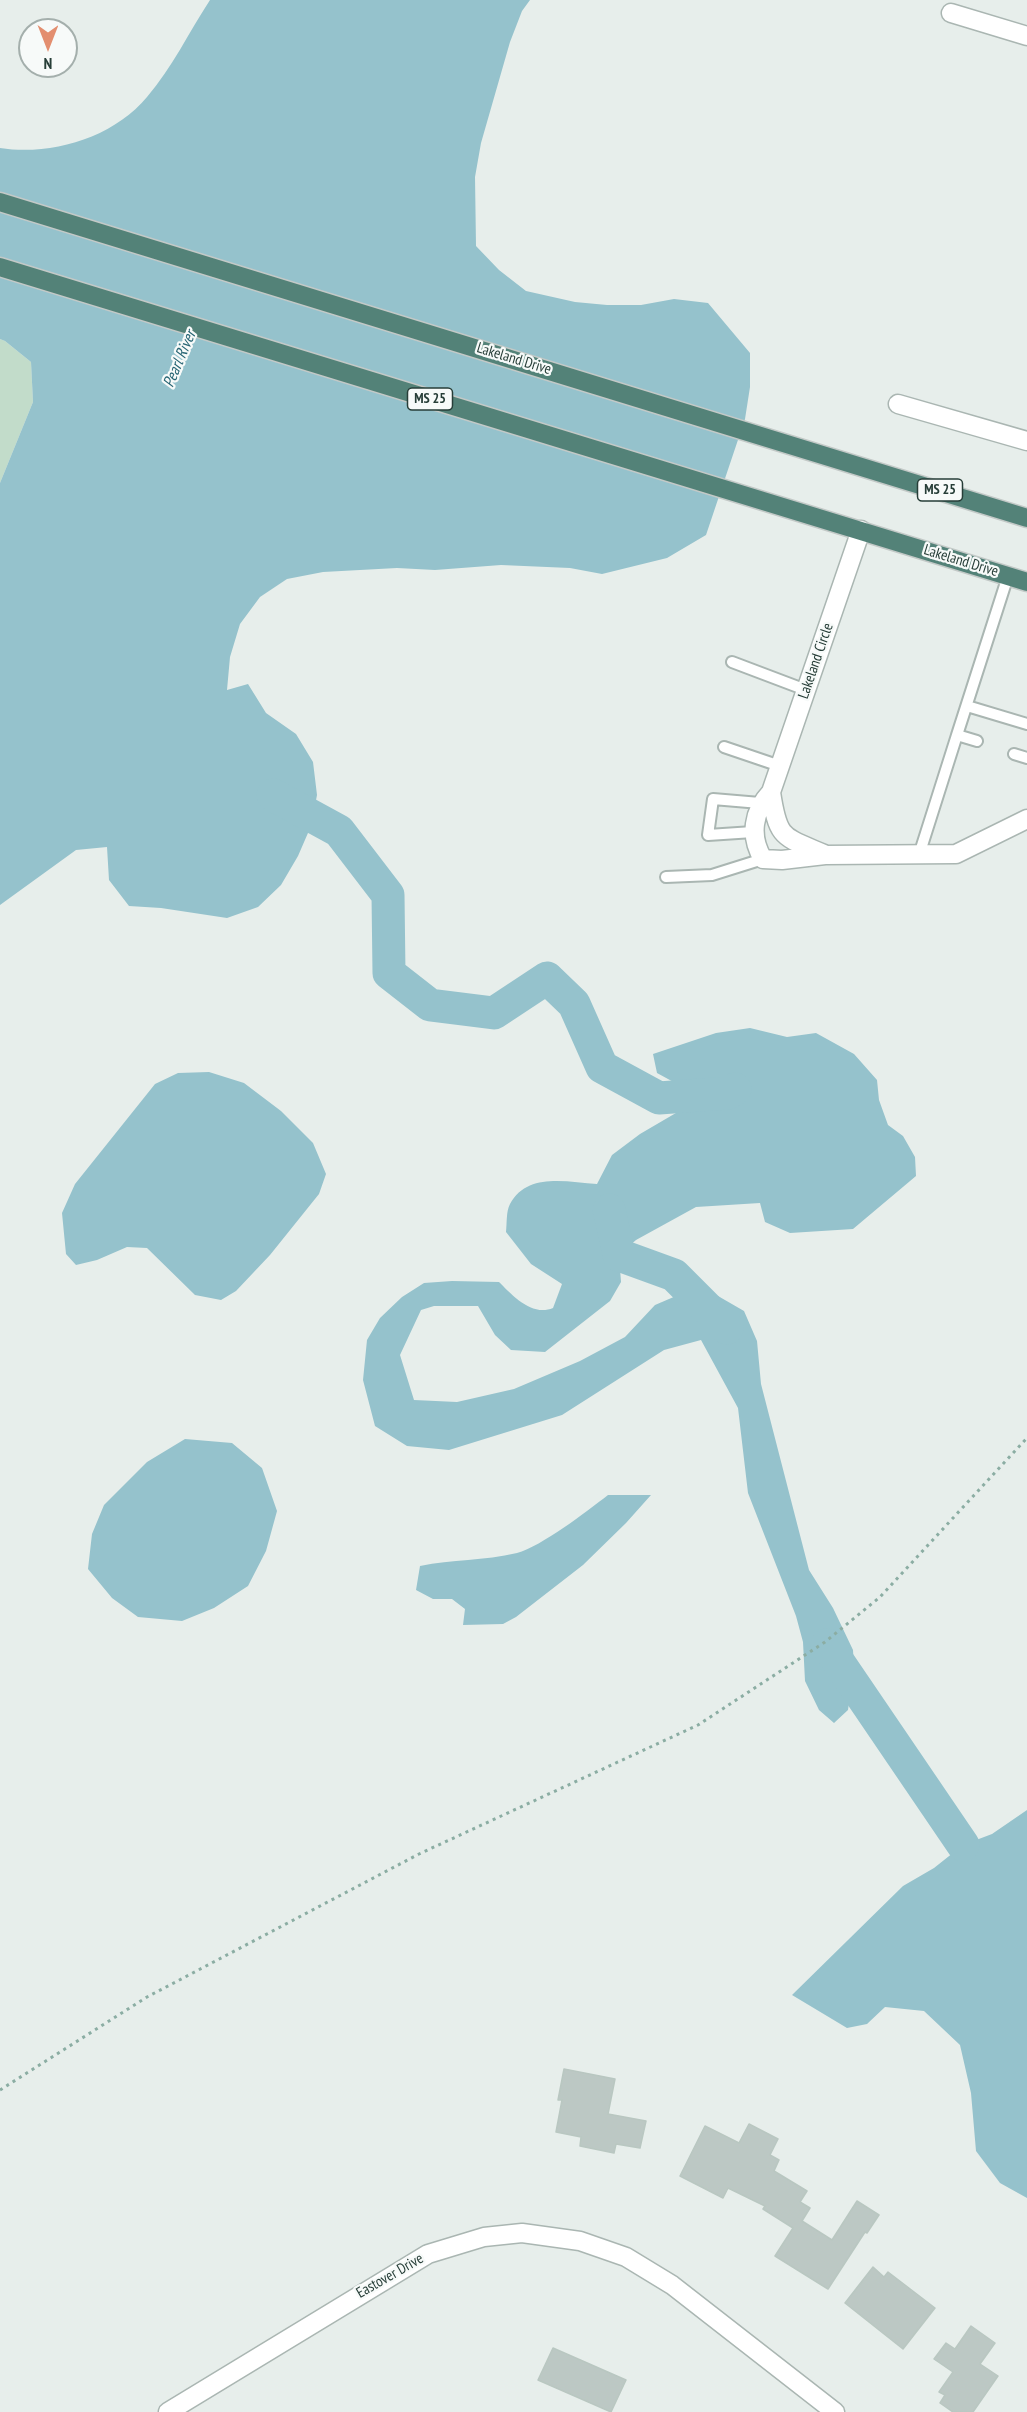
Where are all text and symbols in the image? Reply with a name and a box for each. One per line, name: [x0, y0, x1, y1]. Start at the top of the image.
north arrow: [18, 18, 78, 78]
text: N: [44, 54, 52, 74]
water label: Pearl River: [160, 328, 200, 390]
street label: Lakeland Drive: [475, 339, 553, 379]
road number: MS 25: [408, 388, 452, 410]
road number: MS 25: [918, 479, 962, 501]
street label: Lakeland Drive: [922, 541, 1000, 581]
street label: Lakeland Circle: [795, 621, 837, 701]
street label: Eastover Drive: [353, 2250, 427, 2302]

